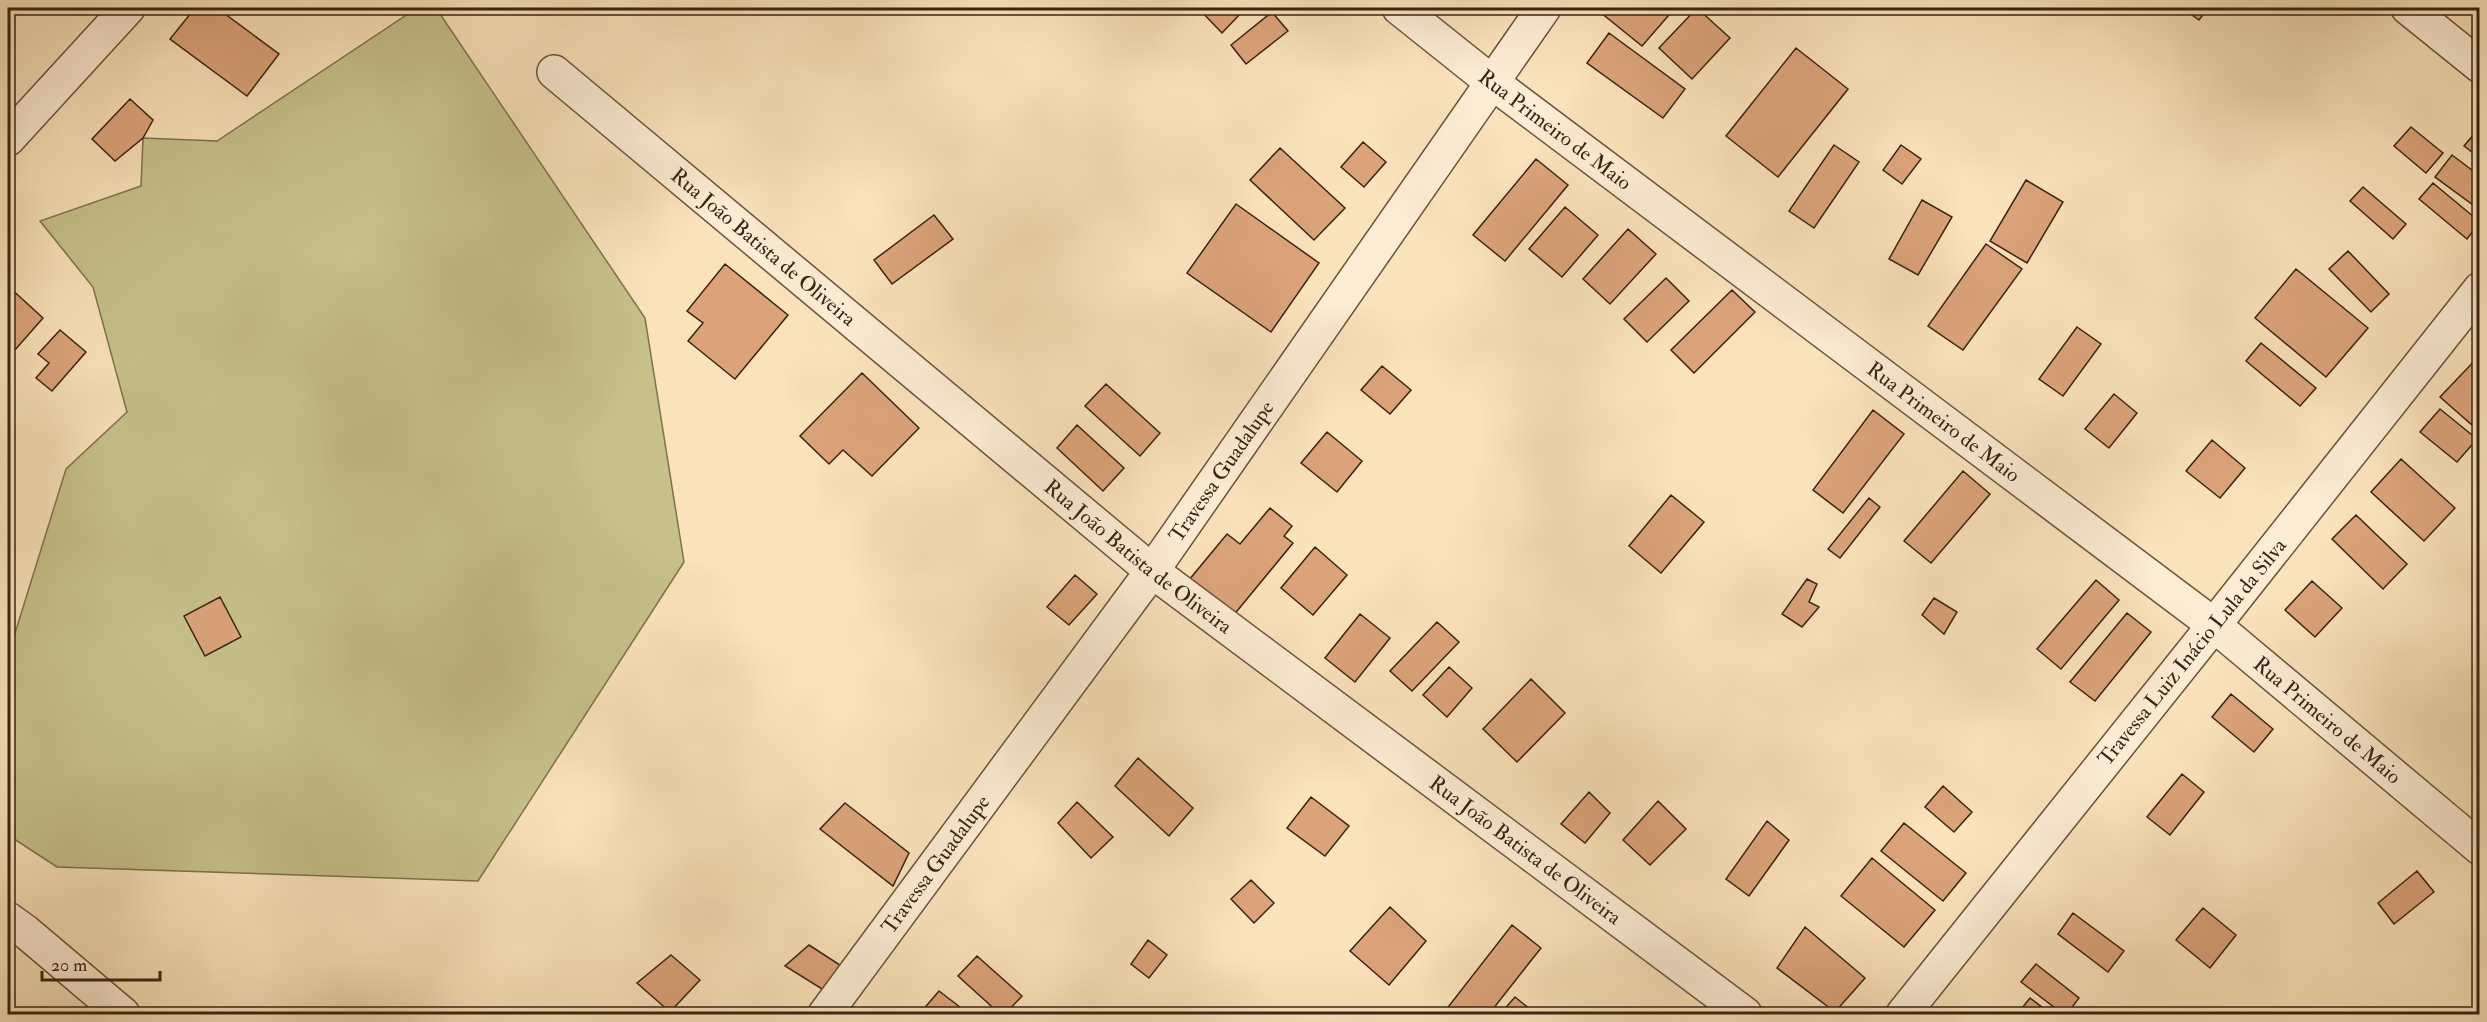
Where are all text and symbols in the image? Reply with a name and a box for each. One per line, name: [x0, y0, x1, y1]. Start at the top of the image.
street label: Rua Primeiro de Maio: [1473, 64, 1637, 197]
street label: Rua João Batista de Oliveira: [665, 162, 862, 333]
street label: Rua Primeiro de Maio: [1861, 356, 2025, 489]
street label: Travessa Guadalupe: [1163, 396, 1280, 548]
street label: Rua João Batista de Oliveira: [1038, 474, 1238, 640]
street label: Travessa Luiz Inácio Lula da Silva: [2092, 533, 2293, 772]
street label: Rua Primeiro de Maio: [2247, 651, 2407, 790]
street label: Rua João Batista de Oliveira: [1424, 770, 1627, 931]
street label: Travessa Guadalupe: [876, 790, 996, 940]
scale bar: [42, 944, 160, 982]
text: 20 m: [51, 954, 87, 977]

